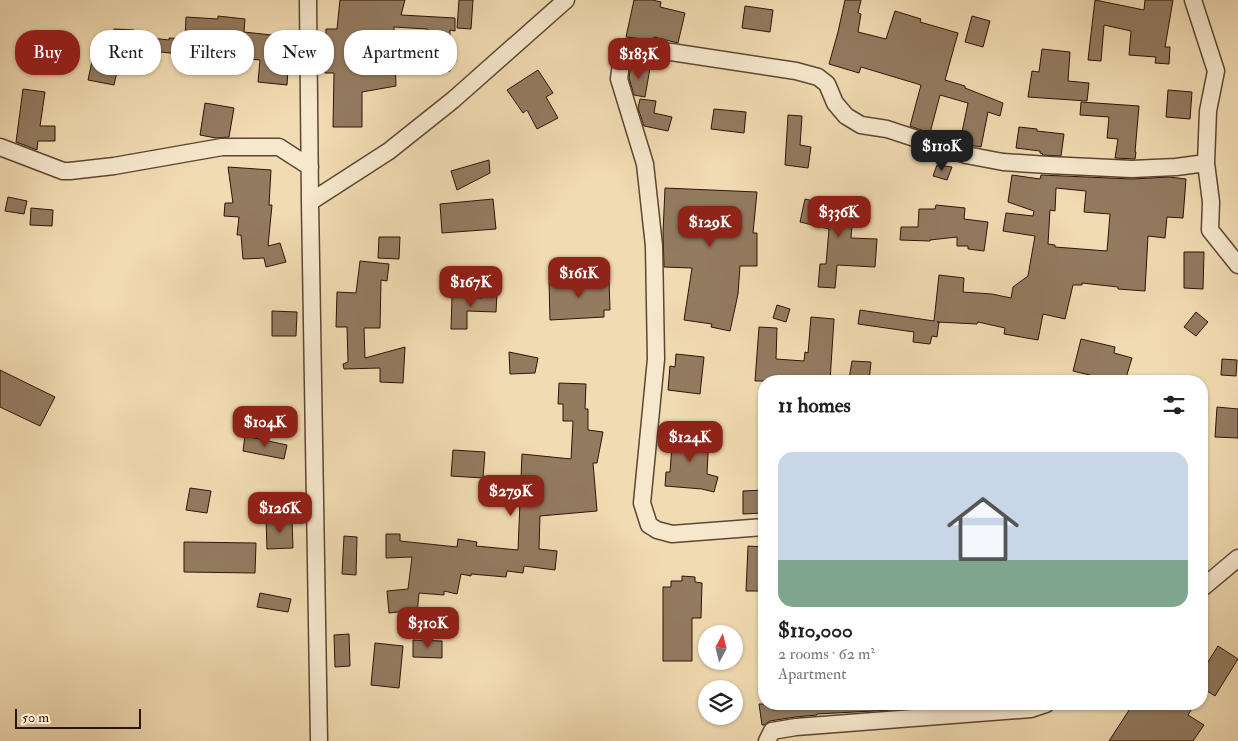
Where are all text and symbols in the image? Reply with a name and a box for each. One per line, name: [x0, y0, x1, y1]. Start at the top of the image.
chip: Buy: [15, 30, 80, 75]
chip: Rent: [90, 30, 161, 75]
chip: Filters: [171, 30, 254, 75]
chip: New: [264, 30, 334, 75]
chip: Apartment: [344, 30, 457, 75]
pin: $183K: [604, 38, 674, 80]
text: $183K: [619, 44, 659, 64]
pin: $110K: [907, 130, 977, 172]
text: $110K: [922, 136, 962, 156]
pin: $336K: [804, 196, 874, 238]
text: $336K: [819, 202, 859, 222]
pin: $129K: [675, 206, 745, 248]
text: $129K: [689, 212, 731, 232]
pin: $161K: [544, 256, 614, 299]
text: $161K: [559, 263, 599, 283]
pin: $167K: [436, 266, 506, 308]
text: $167K: [450, 272, 492, 292]
icon: filters: [1160, 391, 1188, 419]
text: 11 homes: [778, 392, 851, 419]
pin: $104K: [230, 406, 300, 448]
text: $104K: [244, 412, 286, 432]
pin: $124K: [655, 420, 725, 463]
text: $124K: [669, 427, 711, 447]
pin: $279K: [476, 474, 546, 517]
text: $279K: [489, 481, 533, 501]
icon: home: [938, 484, 1028, 574]
pin: $126K: [245, 492, 315, 534]
text: $126K: [259, 498, 301, 518]
pin: $310K: [393, 606, 463, 649]
text: $310K: [408, 613, 448, 633]
text: $110,000: [778, 617, 853, 644]
north arrow: [698, 625, 742, 670]
map controls: [698, 625, 743, 725]
text: 2 rooms · 62 m²: [778, 644, 875, 664]
text: Apartment: [778, 664, 846, 684]
button: layers: [698, 680, 743, 725]
scale bar: [15, 706, 141, 729]
text: 50 m: [22, 709, 49, 726]

